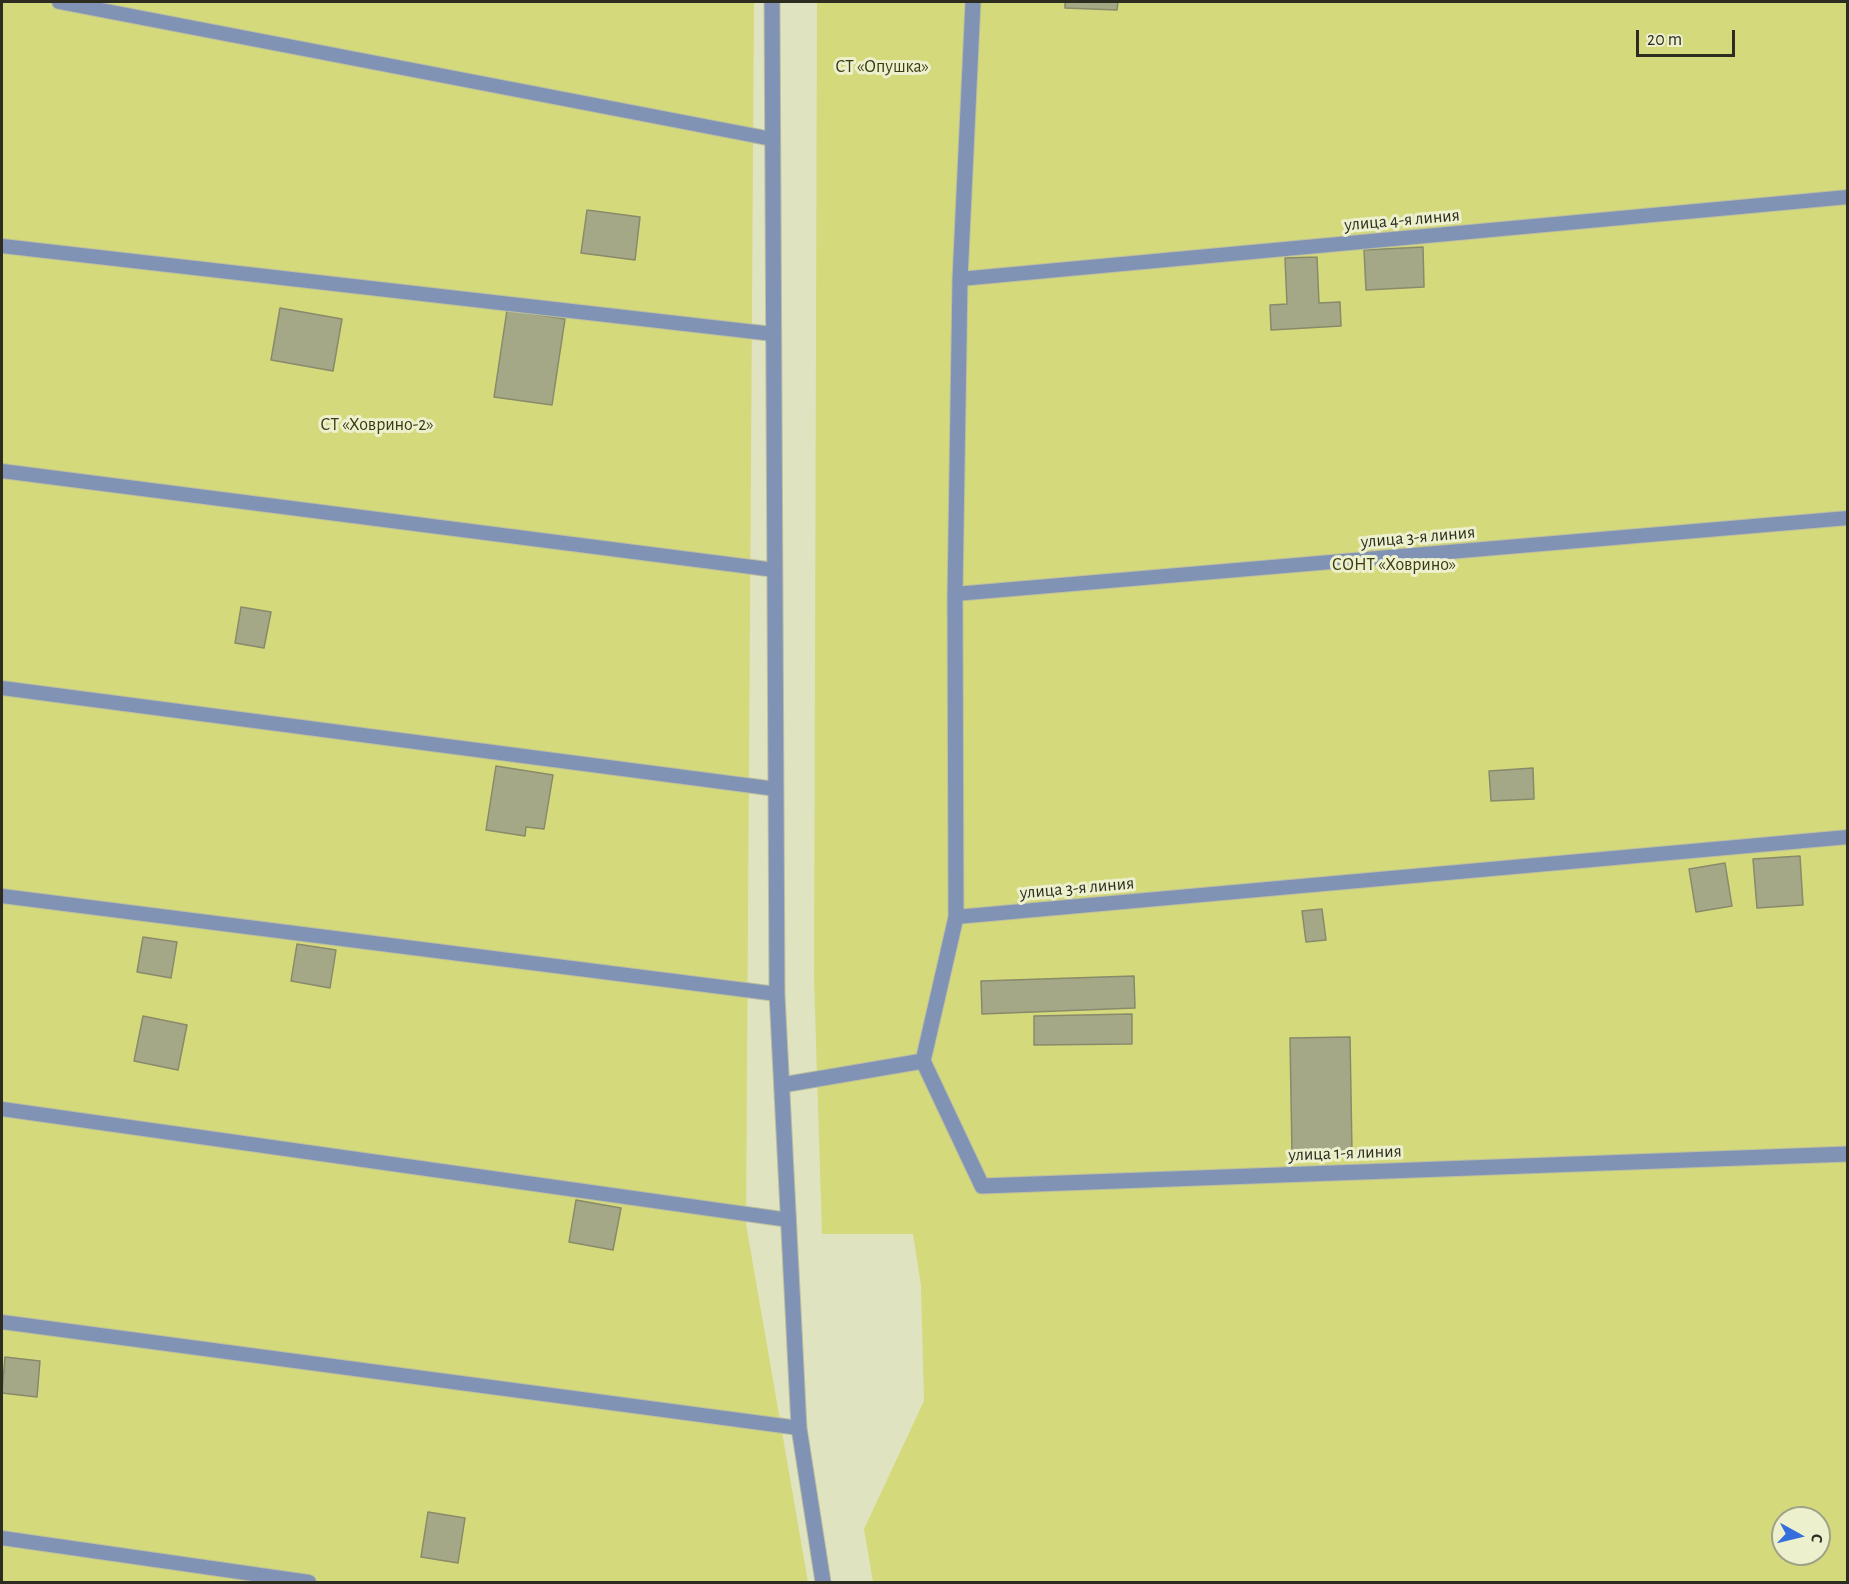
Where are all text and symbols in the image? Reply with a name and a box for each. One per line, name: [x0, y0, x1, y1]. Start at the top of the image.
scale bar: [1639, 18, 1738, 56]
text: 20 m: [1647, 31, 1682, 49]
park label: СТ «Опушка»: [835, 56, 929, 78]
street label: улица 4-я линия: [1343, 204, 1461, 236]
park label: СТ «Ховрино-2»: [320, 414, 434, 436]
street label: улица 3-я линия: [1360, 521, 1476, 553]
park label: СОНТ «Ховрино»: [1332, 554, 1456, 576]
street label: улица 3-я линия: [1019, 872, 1135, 904]
street label: улица 1-я линия: [1288, 1140, 1402, 1166]
north arrow: [1771, 1506, 1831, 1566]
text: С: [1808, 1533, 1825, 1544]

